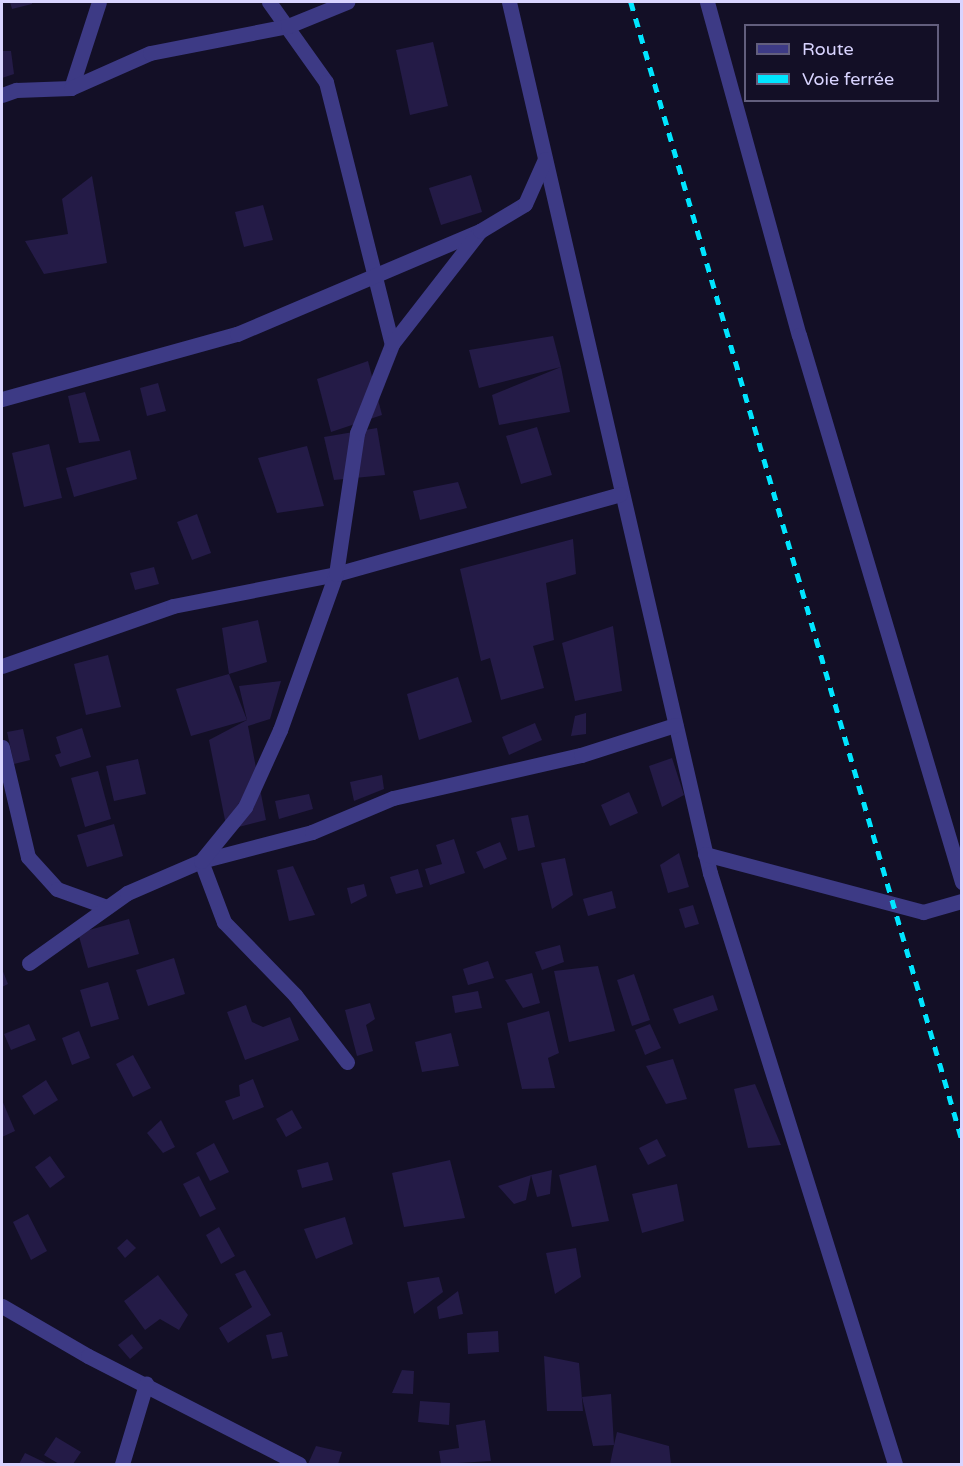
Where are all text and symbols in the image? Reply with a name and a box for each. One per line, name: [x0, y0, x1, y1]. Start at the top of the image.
legend: [744, 24, 939, 102]
text: Route: [802, 38, 854, 60]
text: Voie ferrée: [802, 68, 894, 90]

